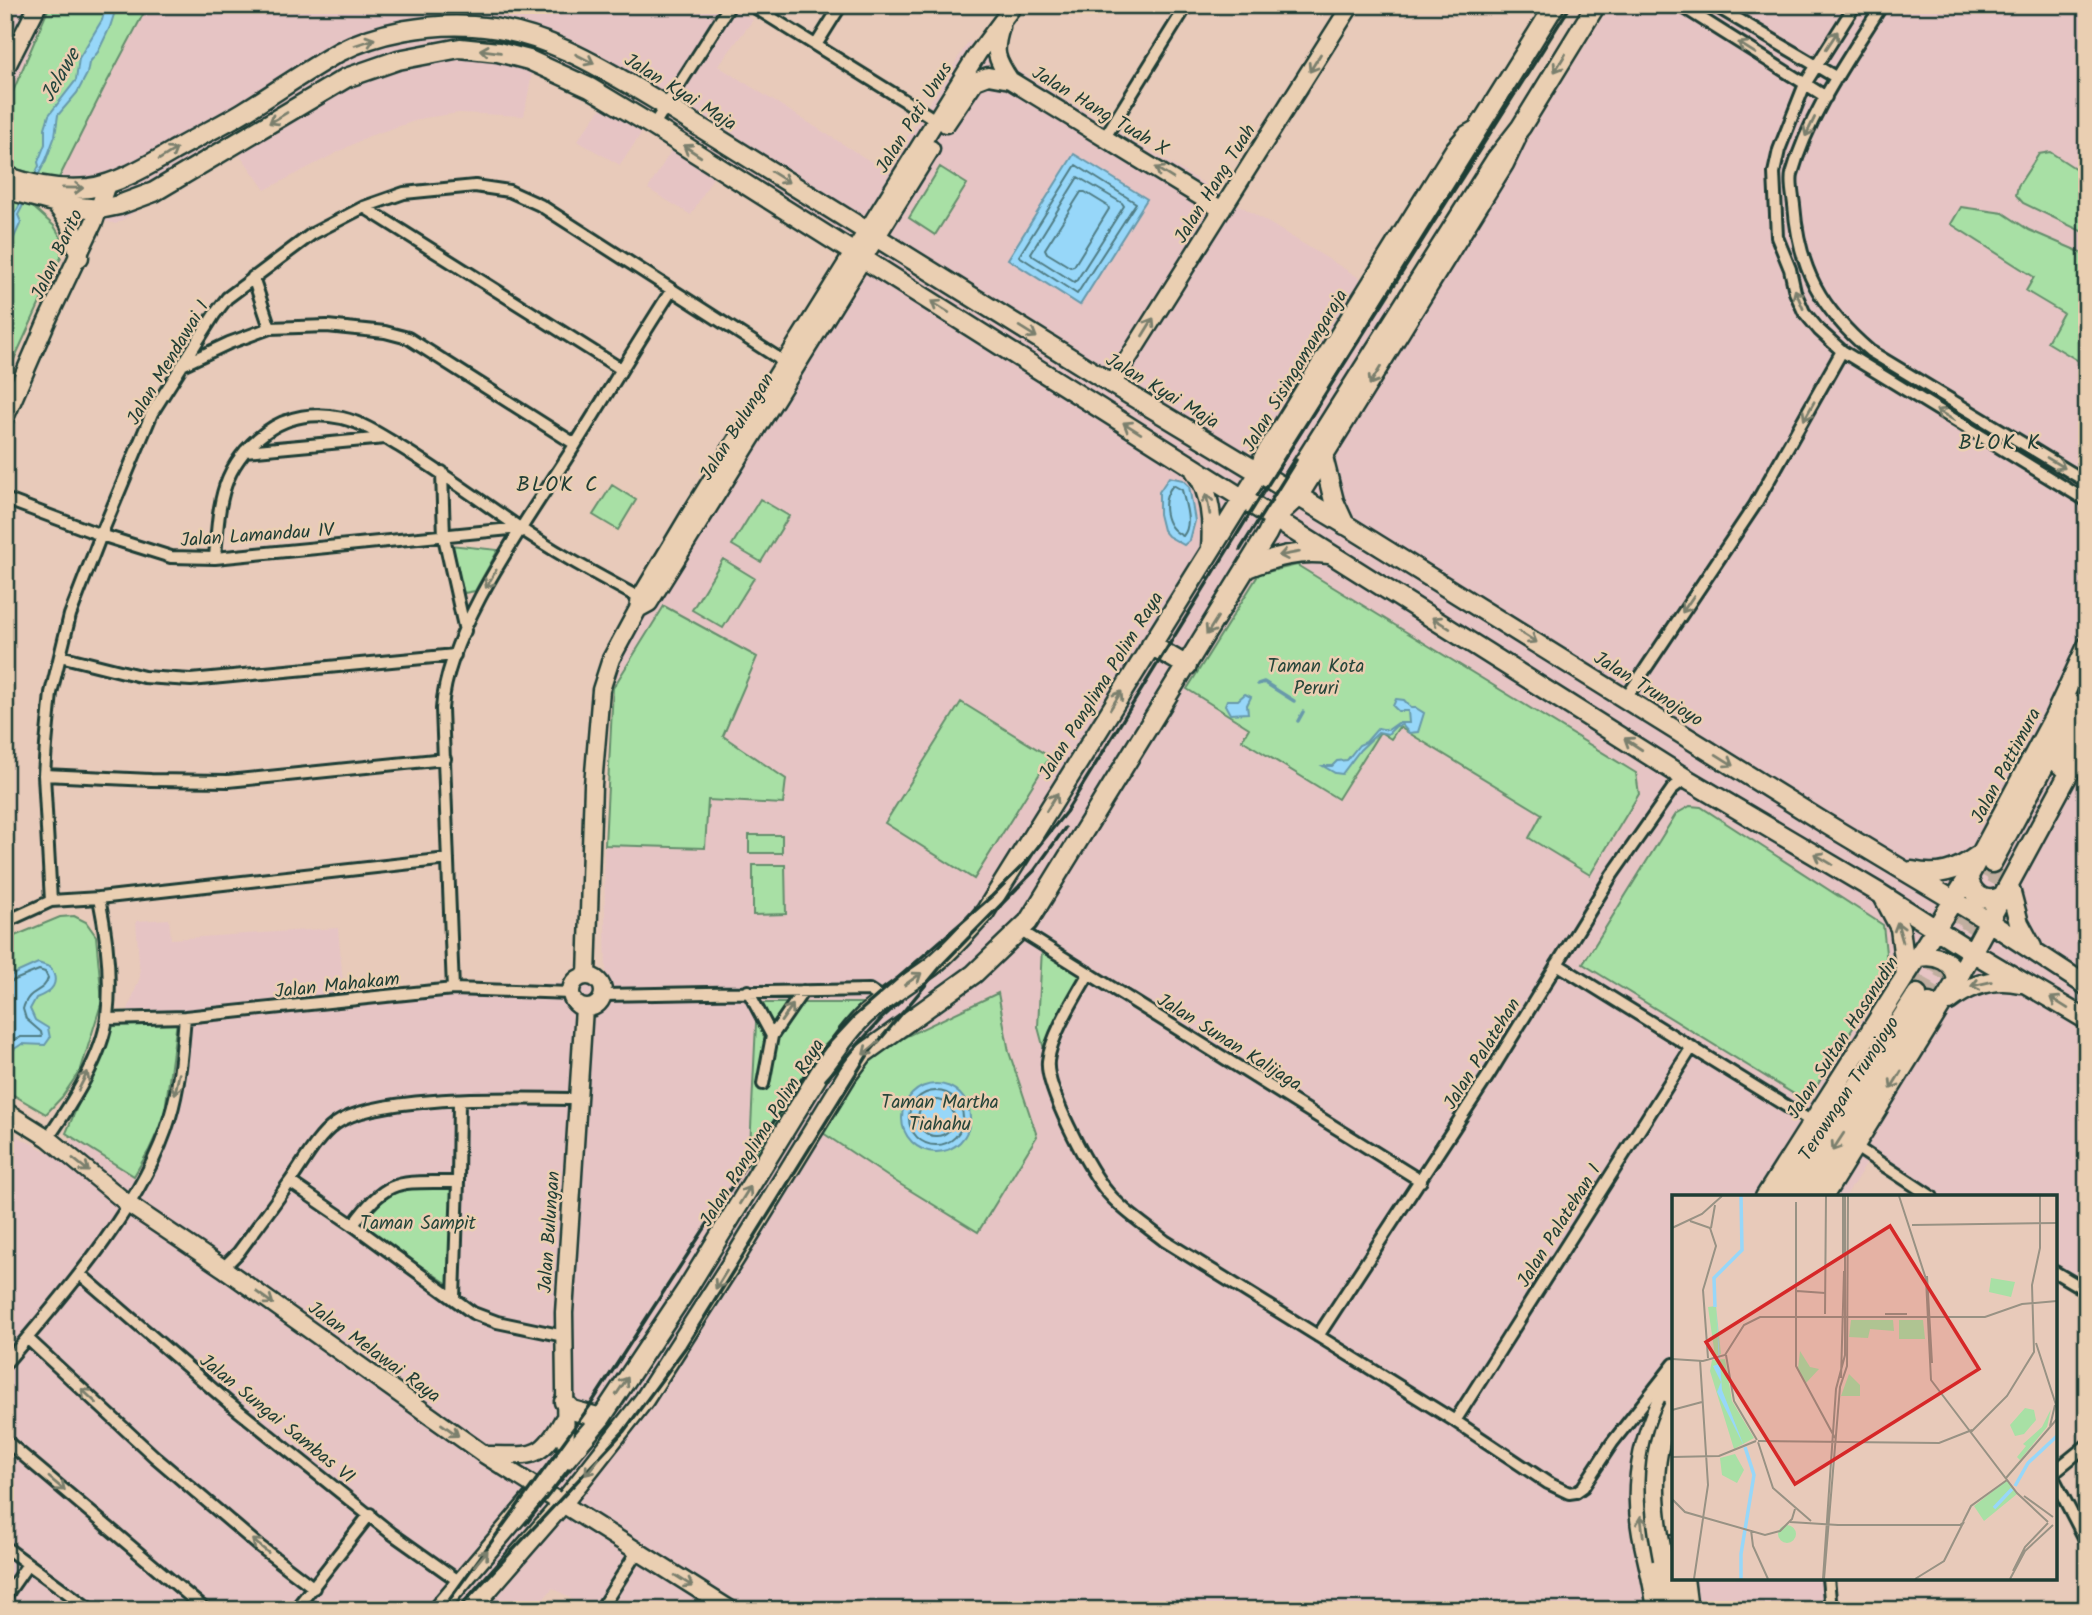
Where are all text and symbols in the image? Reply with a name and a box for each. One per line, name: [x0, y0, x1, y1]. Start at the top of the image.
one-way arrow: [1825, 31, 1839, 51]
one-way arrow: [354, 35, 376, 47]
water label: Jelawe: [33, 40, 91, 109]
one-way arrow: [1738, 40, 1758, 54]
one-way arrow: [479, 44, 502, 57]
street label: Jalan Kyai Maja: [618, 46, 742, 139]
one-way arrow: [574, 52, 595, 66]
one-way arrow: [1307, 53, 1322, 72]
one-way arrow: [1552, 53, 1567, 72]
street label: Jalan Pati Unus: [868, 56, 961, 180]
street label: Jalan Hang Tuah X: [1026, 59, 1174, 165]
one-way arrow: [268, 111, 288, 125]
one-way arrow: [1803, 116, 1817, 137]
street label: Jalan Hang Tuah: [1167, 118, 1264, 250]
one-way arrow: [683, 144, 703, 158]
one-way arrow: [158, 147, 178, 161]
one-way arrow: [1154, 166, 1174, 180]
one-way arrow: [769, 170, 789, 184]
one-way arrow: [61, 181, 84, 194]
street label: Jalan Barito: [24, 205, 92, 305]
street label: Jalan Sisingamangaraja: [1235, 284, 1356, 458]
one-way arrow: [1792, 289, 1805, 311]
street label: Jalan Mendawai I: [120, 295, 218, 431]
one-way arrow: [930, 300, 950, 314]
one-way arrow: [1142, 317, 1156, 337]
one-way arrow: [1018, 326, 1038, 340]
street label: Jalan Kyai Maja: [1099, 346, 1225, 438]
one-way arrow: [1367, 365, 1381, 385]
street label: Jalan Bulungan: [693, 367, 783, 487]
one-way arrow: [1802, 400, 1815, 421]
one-way arrow: [1935, 408, 1955, 422]
one-way arrow: [1123, 421, 1142, 436]
district label: BLOK K: [1959, 427, 2041, 460]
one-way arrow: [2045, 456, 2065, 470]
district label: BLOK C: [516, 469, 600, 502]
one-way arrow: [1201, 493, 1214, 516]
street label: Jalan Lamandau IV: [179, 516, 337, 556]
one-way arrow: [1278, 548, 1301, 561]
one-way arrow: [484, 568, 497, 589]
street label: Jalan Panglima Polim Raya: [1031, 586, 1172, 786]
one-way arrow: [1681, 594, 1696, 613]
one-way arrow: [1431, 615, 1451, 629]
one-way arrow: [1204, 616, 1219, 635]
one-way arrow: [1518, 631, 1538, 645]
street label: Jalan Trunojoyo: [1587, 644, 1709, 735]
park label: Taman Kota Peruri: [1268, 652, 1364, 704]
one-way arrow: [1110, 691, 1124, 711]
street label: Jalan Pattimura: [1964, 703, 2050, 829]
one-way arrow: [1624, 737, 1643, 751]
one-way arrow: [1715, 753, 1735, 767]
one-way arrow: [1045, 793, 1059, 813]
one-way arrow: [1813, 851, 1833, 865]
one-way arrow: [1893, 922, 1906, 944]
street label: Jalan Sultan Hasanudin: [1780, 951, 1908, 1126]
street label: Jalan Mahakam: [273, 965, 401, 1007]
one-way arrow: [903, 972, 922, 986]
one-way arrow: [1970, 978, 1993, 992]
street label: Jalan Sunan Kalijaga: [1151, 986, 1307, 1099]
street label: Jalan Palatehan: [1436, 992, 1529, 1116]
one-way arrow: [2049, 995, 2069, 1009]
one-way arrow: [780, 1004, 794, 1023]
street label: Terowngan Trunojoyo: [1791, 1011, 1908, 1167]
street label: Jalan Panglima Polim Raya: [692, 1033, 833, 1233]
one-way arrow: [862, 1041, 880, 1056]
one-way arrow: [1889, 1069, 1903, 1089]
one-way arrow: [76, 1071, 90, 1092]
one-way arrow: [170, 1072, 184, 1095]
park label: Taman Martha Tiahahu: [881, 1088, 999, 1140]
one-way arrow: [1831, 1132, 1845, 1152]
one-way arrow: [71, 1157, 89, 1173]
street label: Jalan Palatehan I: [1510, 1158, 1610, 1294]
street label: Jalan Bulungan: [531, 1170, 569, 1294]
one-way arrow: [739, 1186, 753, 1206]
inset map: [1672, 1195, 2057, 1580]
park label: Taman Sampit: [360, 1209, 477, 1239]
one-way arrow: [714, 1269, 728, 1289]
one-way arrow: [255, 1291, 274, 1305]
street label: Jalan Melawai Raya: [301, 1294, 447, 1411]
street label: Jalan Sungai Sambas VI: [192, 1347, 361, 1492]
one-way arrow: [615, 1377, 629, 1397]
one-way arrow: [81, 1387, 98, 1404]
one-way arrow: [440, 1423, 459, 1437]
one-way arrow: [585, 1457, 600, 1475]
one-way arrow: [47, 1476, 65, 1492]
one-way arrow: [1635, 1515, 1648, 1538]
one-way arrow: [252, 1538, 270, 1553]
one-way arrow: [473, 1549, 489, 1567]
one-way arrow: [674, 1573, 693, 1588]

